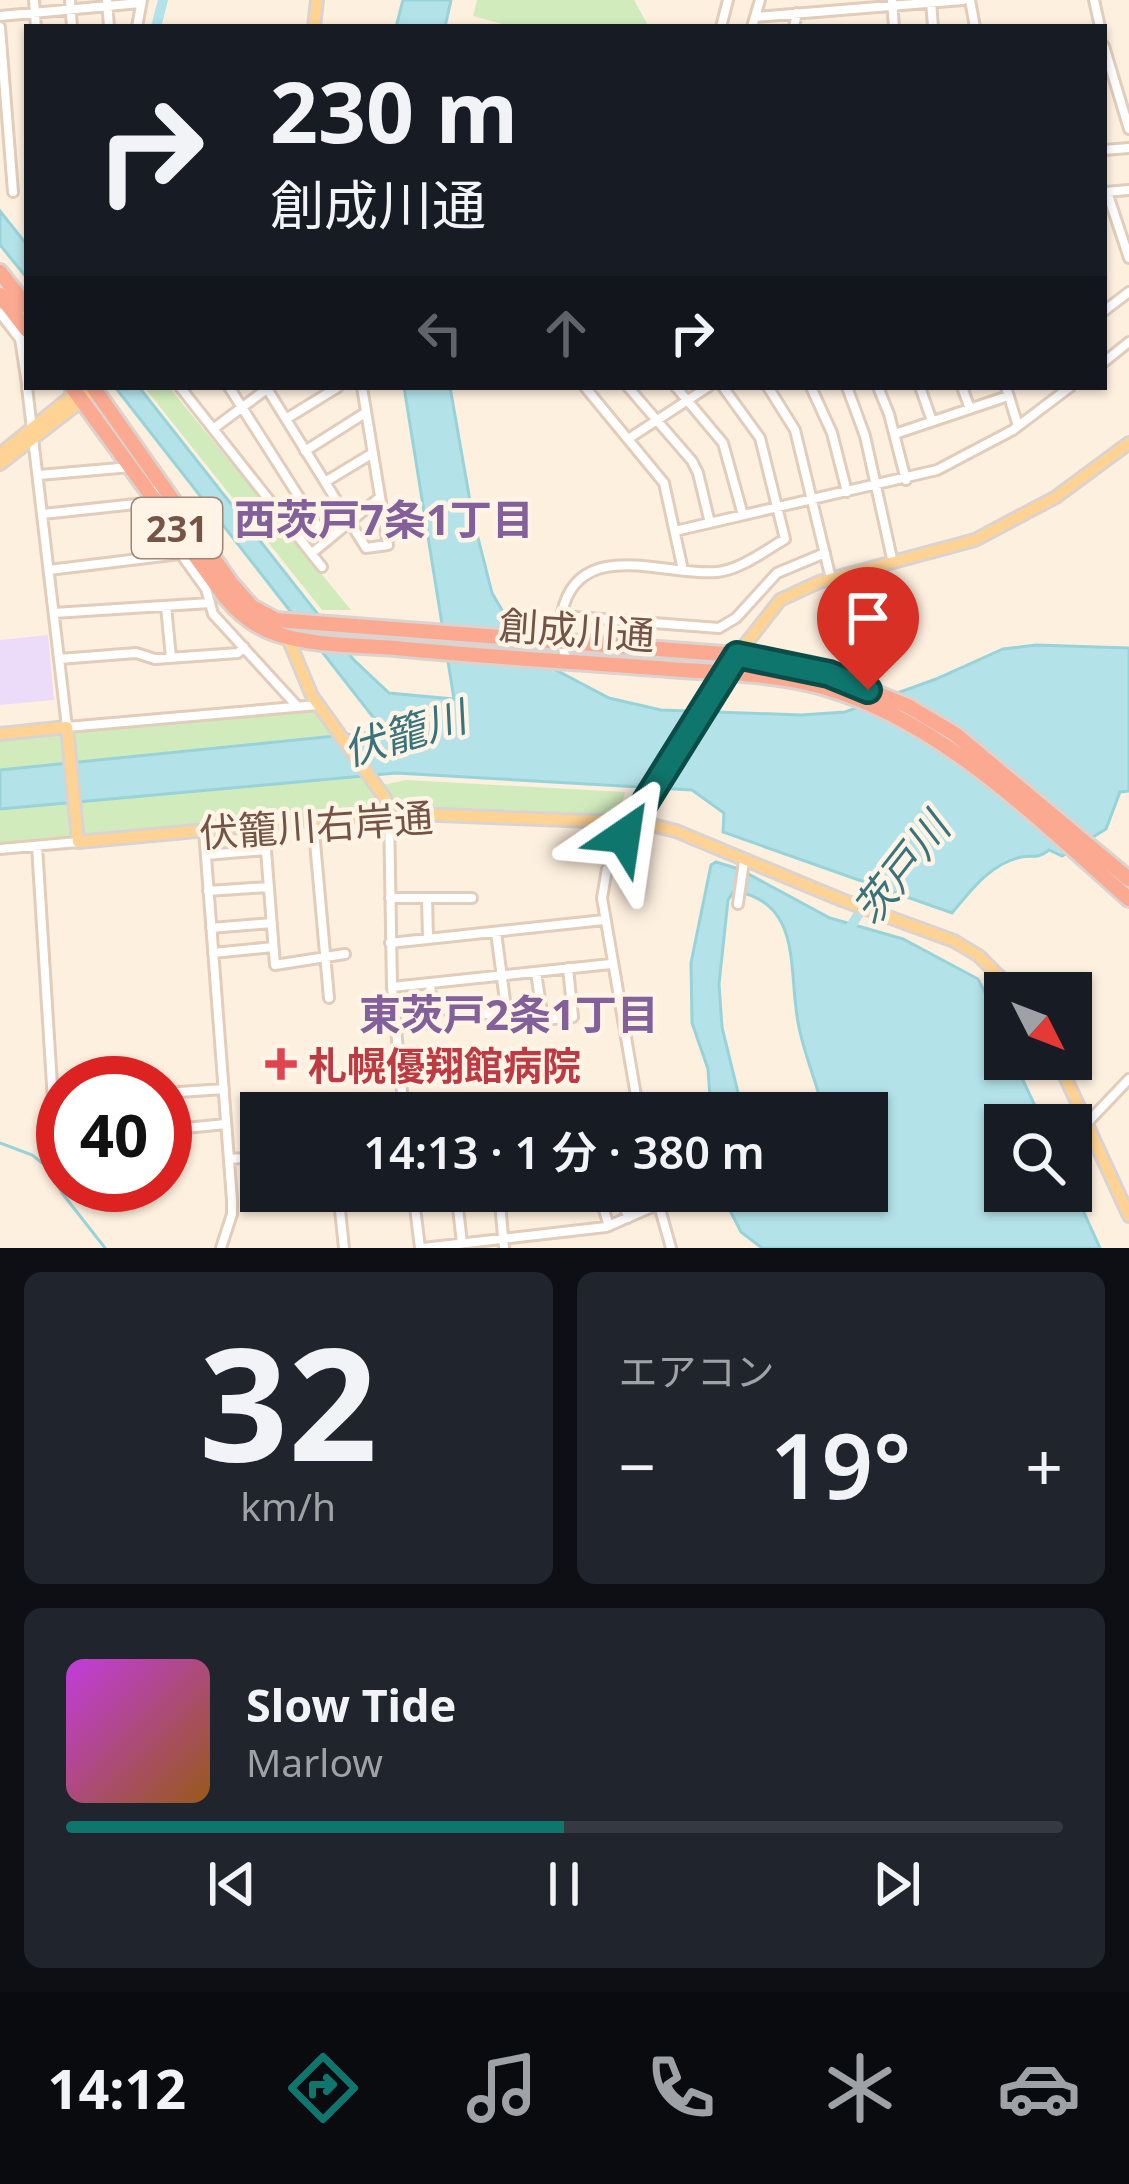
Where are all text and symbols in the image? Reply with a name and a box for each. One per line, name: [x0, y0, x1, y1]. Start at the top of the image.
text: 230 m: [270, 53, 518, 168]
icon: right: [72, 72, 228, 228]
text: 創成川通: [270, 167, 486, 241]
icon: left: [407, 300, 473, 366]
icon: ahead: [533, 300, 599, 366]
icon: right: [659, 300, 725, 366]
district label: 西茨戸7条1丁目: [234, 490, 534, 547]
road number: 231: [132, 498, 222, 558]
pin: [817, 567, 919, 690]
icon: arrive: [835, 585, 901, 651]
street label: 創成川通: [497, 597, 657, 661]
water label: 伏籠川: [335, 685, 476, 778]
position arrow: [561, 773, 687, 899]
street label: 伏籠川右岸通: [197, 789, 435, 859]
water label: 茨戸川: [839, 798, 964, 935]
north arrow: [984, 972, 1092, 1080]
map controls: [984, 972, 1092, 1212]
district label: 東茨戸2条1丁目: [359, 985, 659, 1042]
place label: 札幌優翔館病院: [308, 1038, 581, 1091]
marker: 札幌優翔館病院: [265, 1048, 297, 1080]
speed limit sign: 40: [36, 1056, 192, 1212]
button: search: [984, 1104, 1092, 1212]
text: 14:13 · 1 分 · 380 m: [363, 1121, 765, 1182]
text: 32: [199, 1294, 377, 1507]
text: エアコン: [619, 1344, 775, 1397]
text: 19°: [770, 1403, 911, 1525]
text: −: [619, 1420, 656, 1510]
text: +: [1025, 1420, 1063, 1510]
text: km/h: [240, 1479, 336, 1532]
text: Slow Tide: [246, 1674, 456, 1735]
text: Marlow: [246, 1735, 383, 1788]
icon: previous: [199, 1851, 265, 1917]
icon: pause: [531, 1851, 597, 1917]
icon: next: [864, 1851, 930, 1917]
icon: directions: [281, 2046, 365, 2130]
icon: music: [460, 2046, 544, 2130]
icon: phone: [639, 2046, 723, 2130]
icon: climate: [818, 2046, 902, 2130]
icon: car: [997, 2046, 1081, 2130]
text: 14:12: [48, 2051, 186, 2125]

